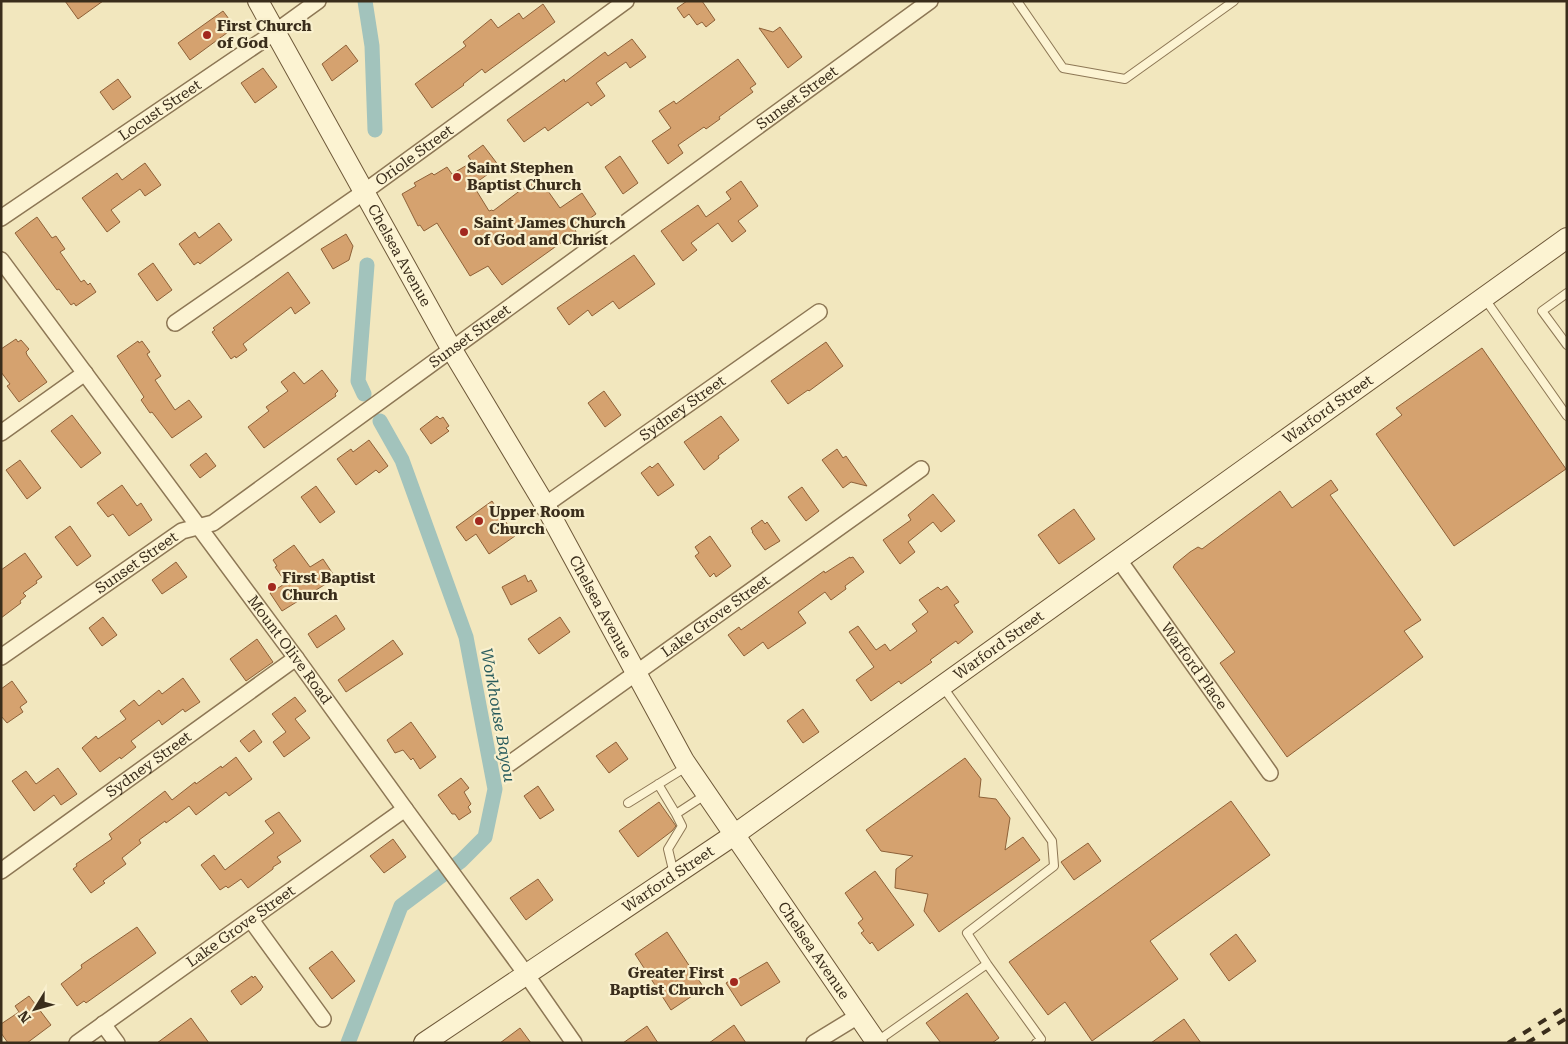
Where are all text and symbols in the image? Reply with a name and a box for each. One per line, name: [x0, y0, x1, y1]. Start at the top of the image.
place label: First Church of God: [217, 17, 312, 52]
marker: First Church of God: [201, 29, 213, 41]
street label: Sunset Street: [753, 62, 842, 133]
street label: Locust Street: [115, 76, 205, 145]
street label: Oriole Street: [372, 121, 457, 190]
place label: Saint Stephen Baptist Church: [467, 159, 581, 194]
marker: Saint Stephen Baptist Church: [451, 171, 463, 183]
street label: Chelsea Avenue: [364, 201, 435, 310]
place label: Saint James Church of God and Christ: [474, 214, 625, 249]
marker: Saint James Church of God and Christ: [458, 226, 470, 238]
street label: Sunset Street: [425, 300, 514, 372]
street label: Warford Street: [1279, 371, 1377, 448]
street label: Sydney Street: [636, 372, 729, 445]
place label: Upper Room Church: [489, 503, 585, 538]
marker: Upper Room Church: [473, 515, 485, 527]
street label: Sunset Street: [92, 528, 181, 598]
street label: Chelsea Avenue: [565, 552, 635, 661]
place label: First Baptist Church: [282, 569, 375, 604]
street label: Lake Grove Street: [658, 571, 773, 661]
marker: First Baptist Church: [266, 581, 278, 593]
street label: Mount Olive Road: [244, 592, 336, 708]
street label: Warford Street: [950, 607, 1048, 684]
street label: Warford Place: [1157, 619, 1231, 713]
water label: Workhouse Bayou: [477, 646, 519, 784]
street label: Sydney Street: [102, 727, 195, 801]
street label: Warford Street: [619, 842, 718, 916]
street label: Lake Grove Street: [183, 881, 299, 971]
street label: Chelsea Avenue: [774, 898, 853, 1003]
place label: Greater First Baptist Church: [610, 964, 724, 999]
marker: Greater First Baptist Church: [728, 976, 740, 988]
north arrow: [10, 984, 60, 1034]
text: N: [15, 1008, 34, 1026]

